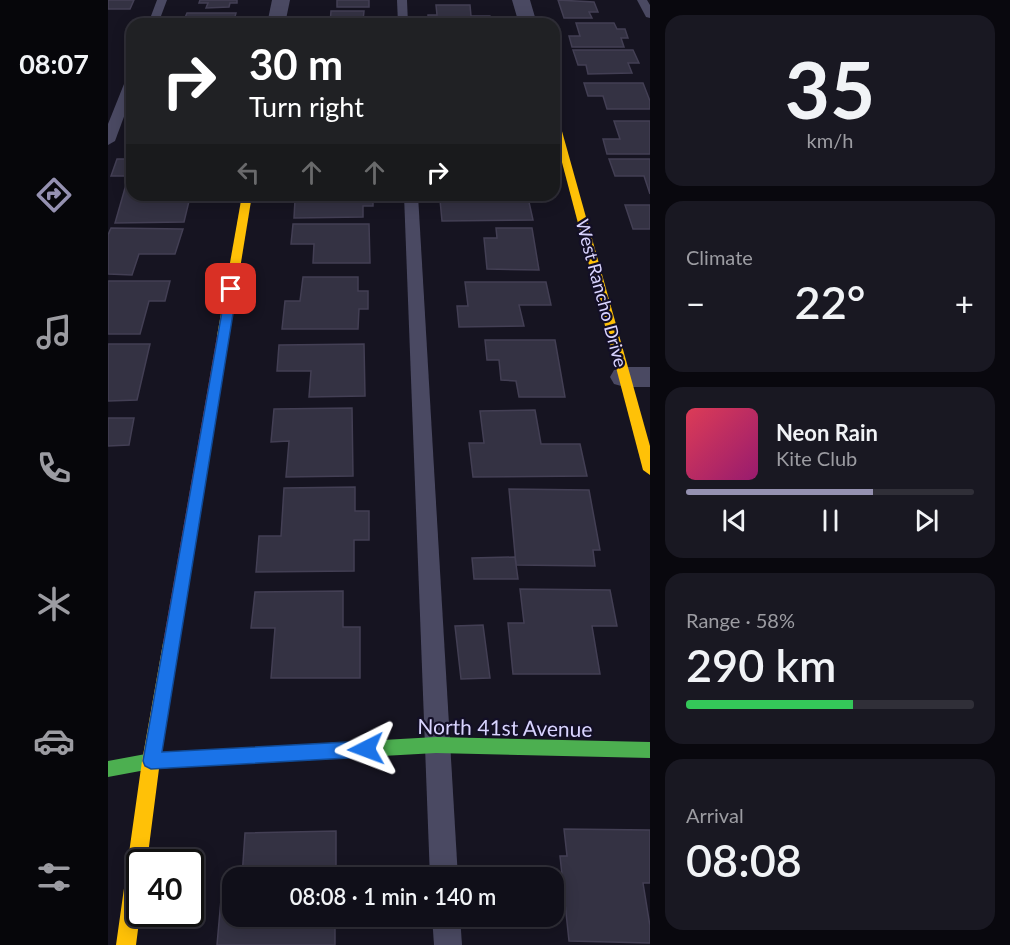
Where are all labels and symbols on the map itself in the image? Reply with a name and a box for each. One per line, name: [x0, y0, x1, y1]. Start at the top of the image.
street label: West Rancho Drive: [572, 217, 632, 369]
pin: [205, 263, 256, 314]
street label: North 41st Avenue: [417, 713, 593, 741]
position arrow: [334, 717, 398, 781]
speed limit sign: 40: [126, 849, 204, 927]

